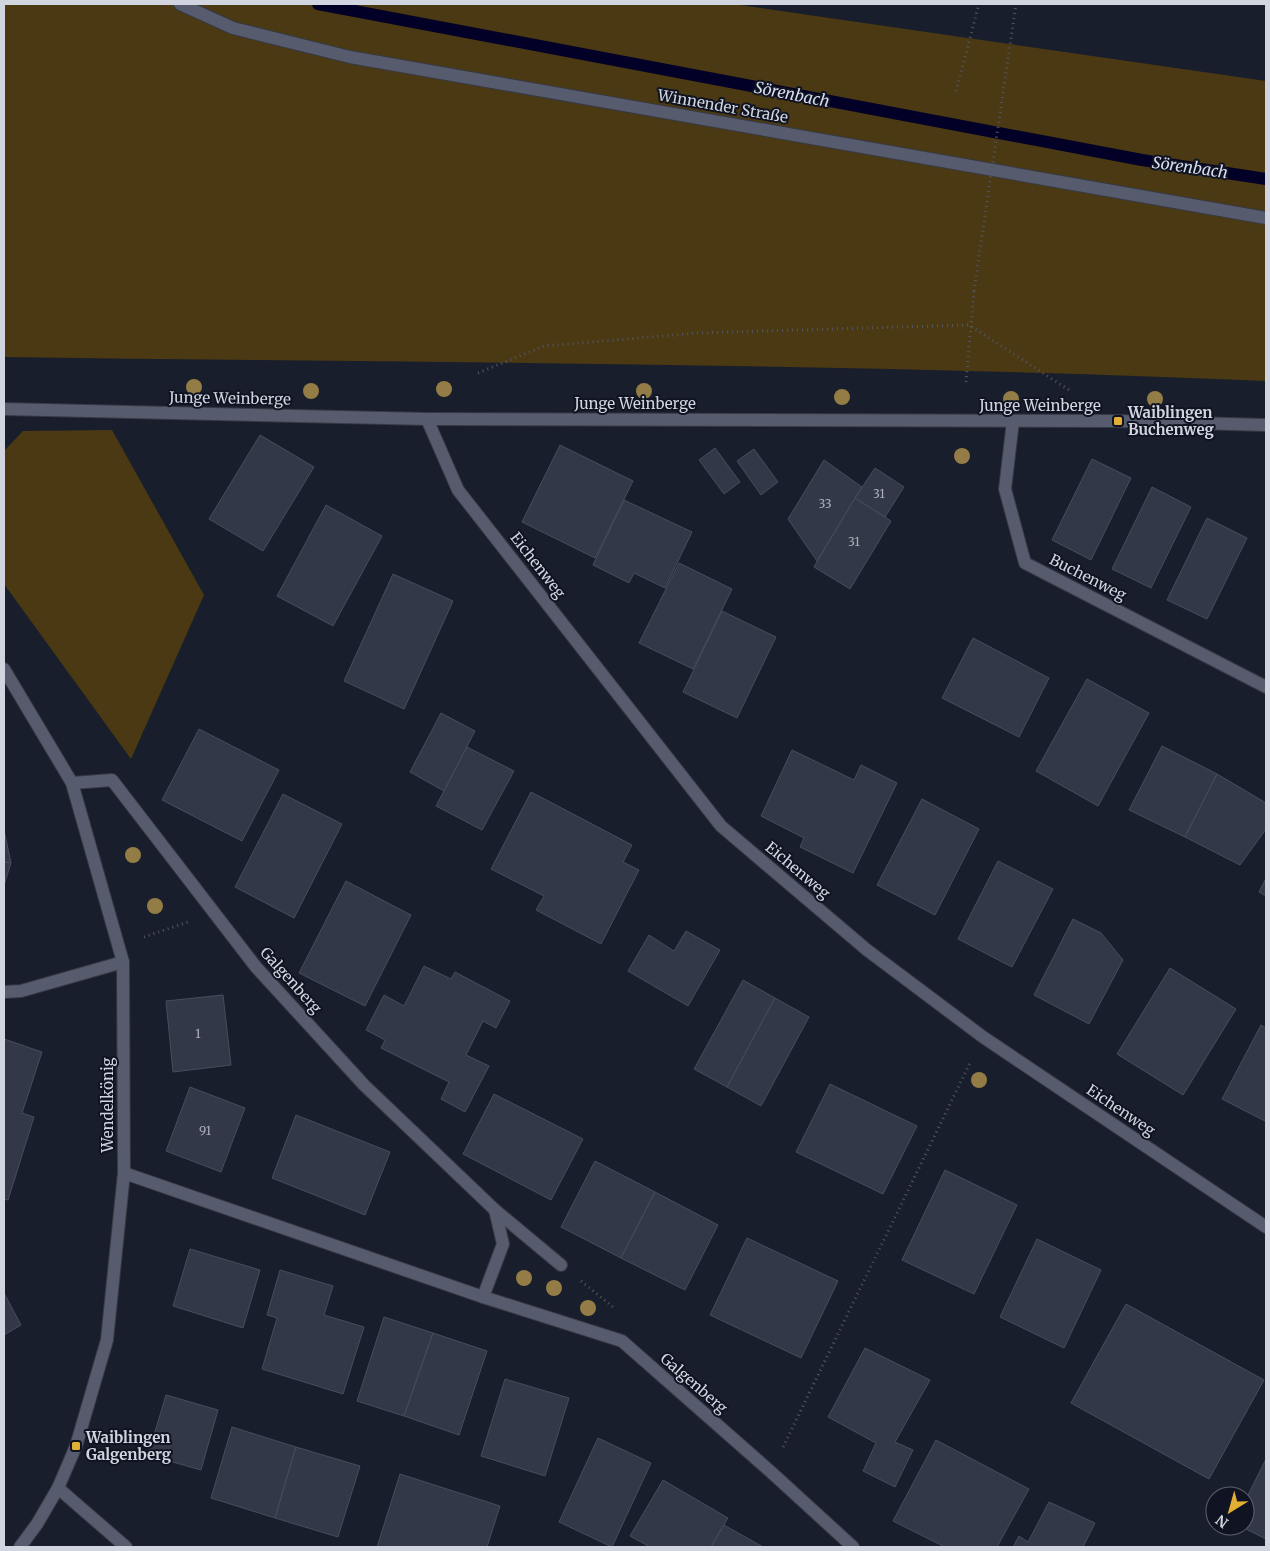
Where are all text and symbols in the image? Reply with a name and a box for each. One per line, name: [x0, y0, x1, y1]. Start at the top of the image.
water label: Sörenbach: [753, 77, 831, 111]
street label: Winnender Straße: [655, 85, 790, 127]
water label: Sörenbach: [1151, 152, 1229, 182]
street label: Junge Weinberge: [168, 387, 291, 409]
street label: Junge Weinberge: [573, 394, 696, 413]
street label: Junge Weinberge: [978, 396, 1101, 415]
place label: Waiblingen Buchenweg: [1127, 403, 1215, 439]
marker: Waiblingen Buchenweg: [1112, 415, 1124, 427]
house number: 31: [873, 486, 885, 501]
house number: 33: [818, 496, 832, 511]
street label: Eichenweg: [506, 528, 570, 602]
house number: 31: [848, 534, 860, 549]
street label: Buchenweg: [1046, 550, 1130, 604]
street label: Eichenweg: [762, 837, 834, 903]
street label: Galgenberg: [256, 943, 326, 1017]
house number: 1: [195, 1026, 201, 1041]
street label: Wendelkönig: [98, 1057, 117, 1154]
street label: Eichenweg: [1083, 1080, 1159, 1140]
house number: 91: [199, 1123, 212, 1138]
street label: Galgenberg: [657, 1349, 731, 1417]
place label: Waiblingen Galgenberg: [85, 1428, 172, 1464]
marker: Waiblingen Galgenberg: [70, 1440, 82, 1452]
north arrow: [1205, 1486, 1255, 1536]
text: N: [1212, 1511, 1232, 1532]

